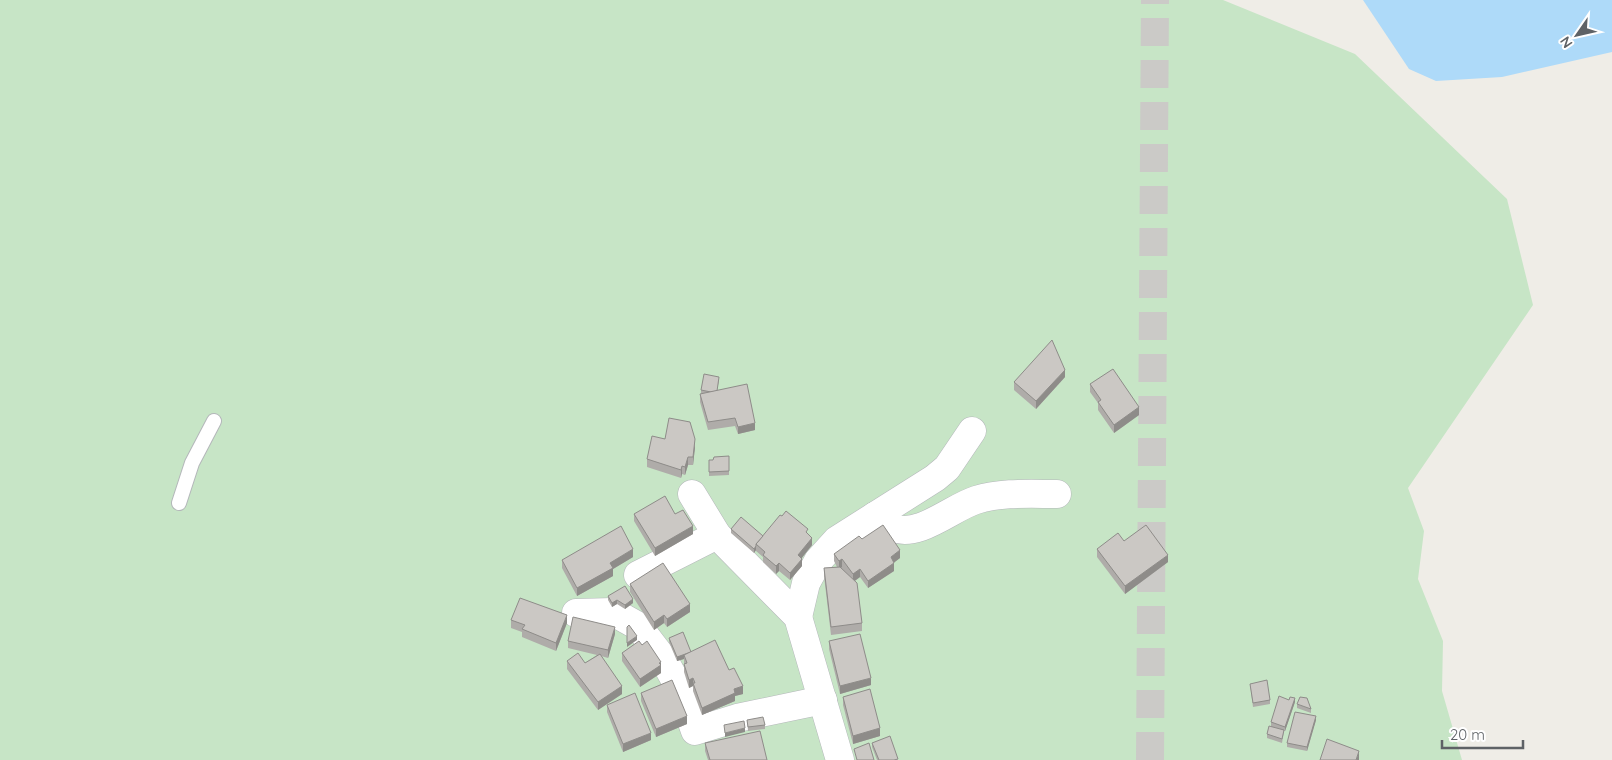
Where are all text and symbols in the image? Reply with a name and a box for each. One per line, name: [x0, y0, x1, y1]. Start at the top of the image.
north arrow: [1552, 10, 1602, 60]
text: N: [1556, 33, 1577, 52]
scale bar: [1442, 718, 1523, 750]
text: 20 m: [1450, 725, 1485, 744]

